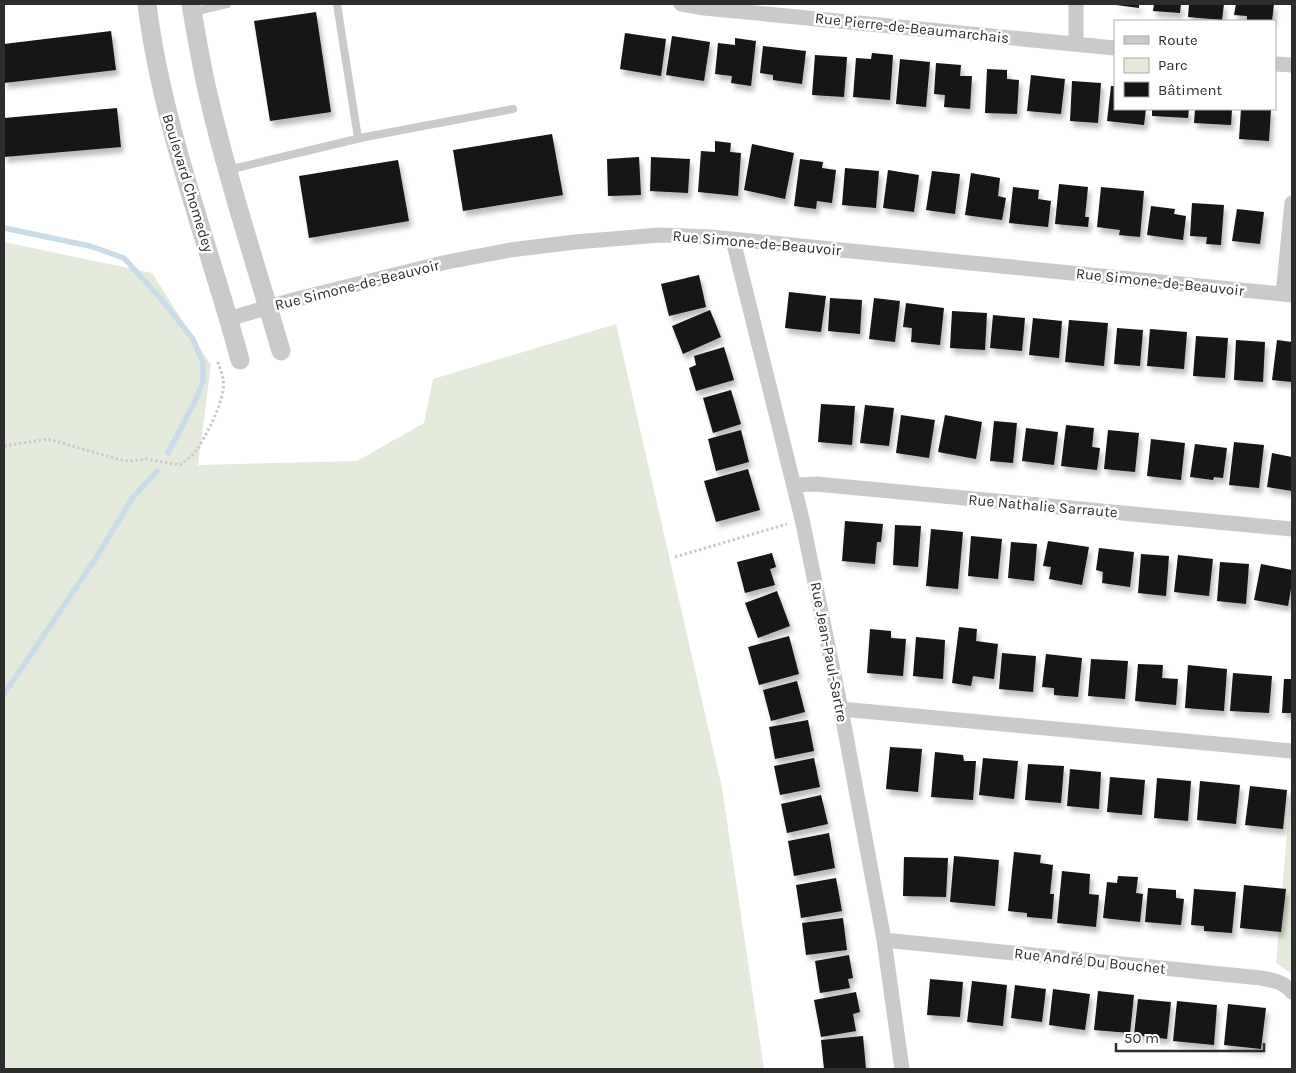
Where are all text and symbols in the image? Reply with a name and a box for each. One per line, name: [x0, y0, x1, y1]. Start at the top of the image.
street label: Rue Pierre-de-Beaumarchais: [814, 9, 1010, 47]
legend: [1114, 20, 1276, 110]
text: Route: [1158, 31, 1198, 49]
text: Parc: [1158, 56, 1188, 74]
text: Bâtiment: [1158, 81, 1222, 99]
street label: Boulevard Chomedey: [158, 112, 218, 254]
street label: Rue Simone-de-Beauvoir: [672, 227, 843, 259]
street label: Rue Simone-de-Beauvoir: [273, 256, 442, 314]
street label: Rue Simone-de-Beauvoir: [1075, 264, 1246, 300]
street label: Rue Nathalie Sarraute: [968, 491, 1118, 521]
street label: Rue Jean-Paul-Sartre: [807, 580, 851, 724]
street label: Rue André Du Bouchet: [1013, 944, 1167, 978]
scale bar: [1116, 1020, 1264, 1052]
text: 50 m: [1124, 1029, 1159, 1047]

